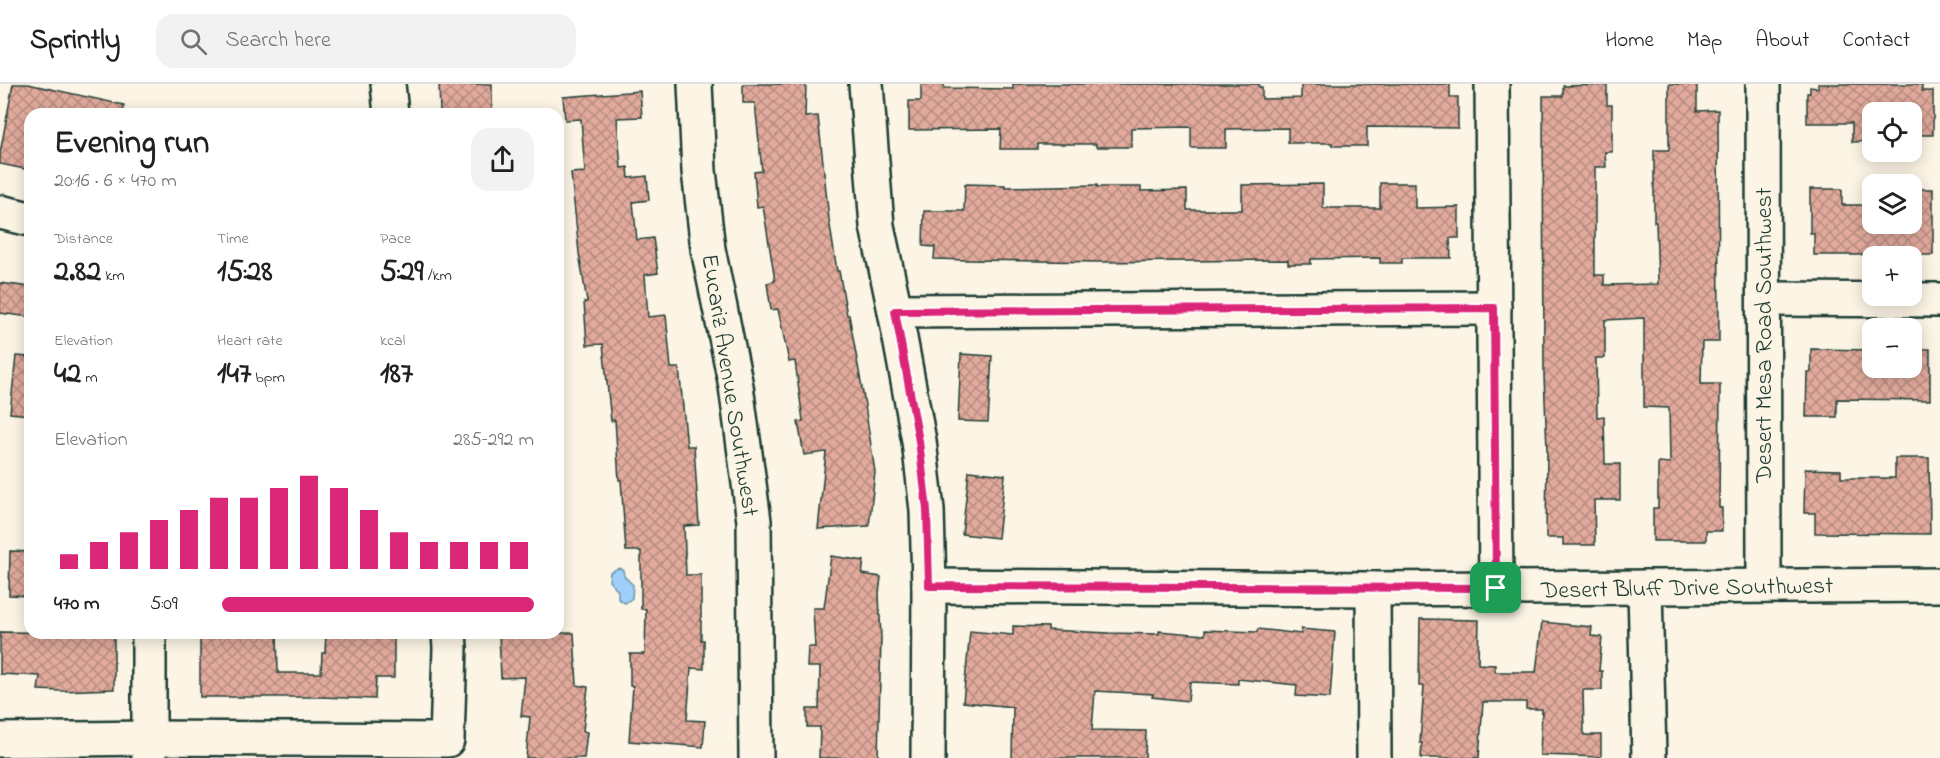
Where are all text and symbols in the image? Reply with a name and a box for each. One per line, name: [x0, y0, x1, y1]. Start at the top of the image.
search box: [156, 14, 576, 68]
text: Sprintly: [30, 21, 120, 62]
icon: search: [177, 25, 210, 58]
text: Search here: [225, 25, 331, 57]
text: Home: [1605, 26, 1654, 56]
text: Map: [1687, 26, 1722, 56]
text: About: [1755, 26, 1809, 56]
text: Contact: [1842, 26, 1910, 56]
map controls: [1862, 102, 1922, 378]
button: locate: [1862, 102, 1922, 162]
text: Evening run: [54, 120, 209, 168]
button: share: [471, 128, 534, 191]
text: 20:16 · 6 × 470 m: [54, 167, 177, 196]
button: layers: [1862, 174, 1922, 234]
street label: Desert Mesa Road Southwest: [1748, 187, 1783, 484]
text: Distance: [54, 227, 113, 251]
text: Time: [217, 227, 249, 251]
text: Pace: [380, 227, 411, 251]
button: +: [1862, 246, 1922, 306]
text: 2.82: [54, 251, 101, 295]
text: 15:28: [217, 251, 272, 295]
text: 5:29: [380, 251, 424, 295]
street label: Eucariz Avenue Southwest: [691, 252, 767, 519]
text: km: [101, 264, 125, 288]
text: /km: [424, 264, 452, 288]
button: −: [1862, 318, 1922, 378]
text: Elevation: [54, 329, 113, 353]
text: Heart rate: [217, 329, 283, 353]
text: kcal: [380, 329, 405, 353]
text: 42: [54, 353, 81, 397]
text: 147: [217, 353, 251, 397]
text: 187: [380, 353, 413, 397]
text: m: [81, 366, 98, 390]
text: bpm: [251, 366, 285, 390]
text: Elevation: [54, 426, 128, 455]
text: 285–292 m: [453, 426, 534, 455]
pin: [1470, 562, 1521, 613]
street label: Desert Bluff Drive Southwest: [1540, 569, 1834, 610]
icon: arrive: [1479, 571, 1512, 604]
text: 470 m: [54, 590, 100, 619]
text: 5:09: [150, 590, 178, 619]

